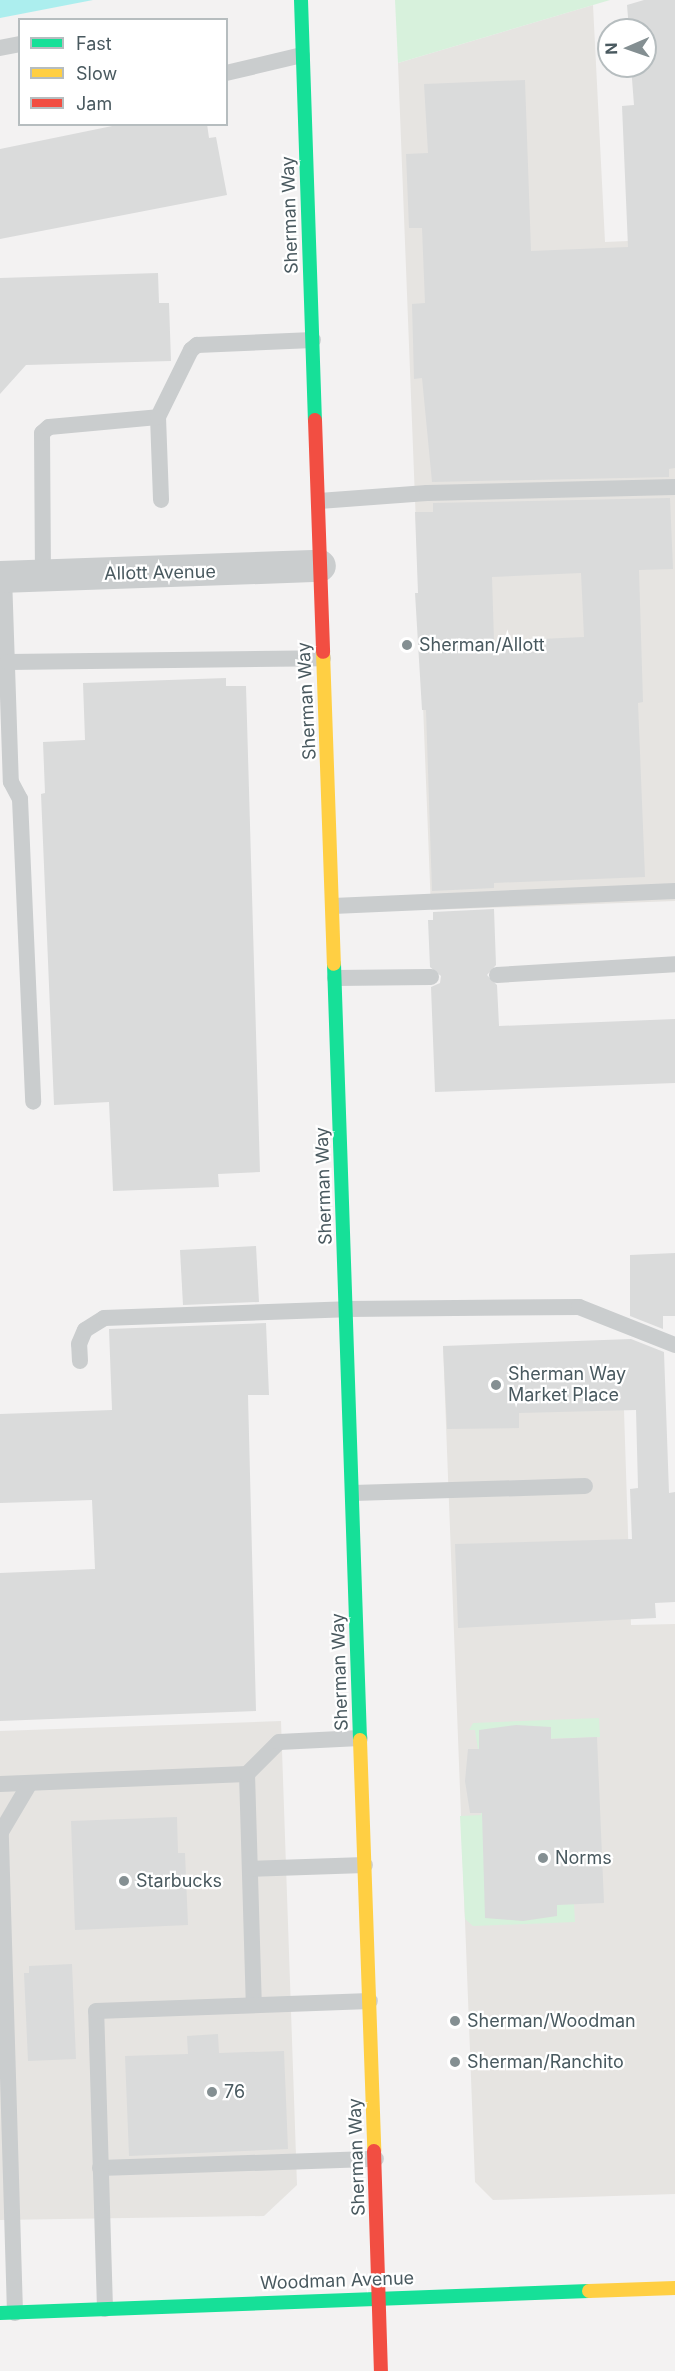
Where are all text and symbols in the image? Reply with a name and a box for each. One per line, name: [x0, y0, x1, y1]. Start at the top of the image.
legend: [18, 18, 228, 126]
north arrow: [597, 18, 657, 78]
text: Fast: [76, 33, 112, 54]
text: N: [601, 42, 621, 55]
text: Slow: [76, 63, 117, 84]
text: Jam: [76, 93, 112, 114]
street label: Sherman Way: [277, 156, 303, 274]
street label: Allott Avenue: [104, 561, 216, 585]
place label: Sherman/Allott: [419, 634, 545, 656]
marker: Sherman/Allott: [400, 638, 414, 652]
street label: Sherman Way: [293, 641, 321, 761]
street label: Sherman Way: [311, 1127, 337, 1245]
place label: Sherman Way Market Place: [508, 1364, 626, 1406]
marker: Sherman Way Market Place: [489, 1378, 503, 1392]
street label: Sherman Way: [327, 1613, 353, 1731]
place label: Norms: [555, 1847, 612, 1869]
marker: Norms: [536, 1851, 550, 1865]
place label: Starbucks: [136, 1870, 222, 1892]
marker: Starbucks: [117, 1874, 131, 1888]
place label: Sherman/Woodman: [467, 2010, 636, 2032]
marker: Sherman/Woodman: [448, 2014, 462, 2028]
place label: Sherman/Ranchito: [467, 2051, 624, 2073]
marker: Sherman/Ranchito: [448, 2055, 462, 2069]
place label: 76: [224, 2081, 245, 2103]
marker: 76: [205, 2085, 219, 2099]
street label: Sherman Way: [344, 2098, 370, 2216]
street label: Woodman Avenue: [260, 2268, 414, 2294]

